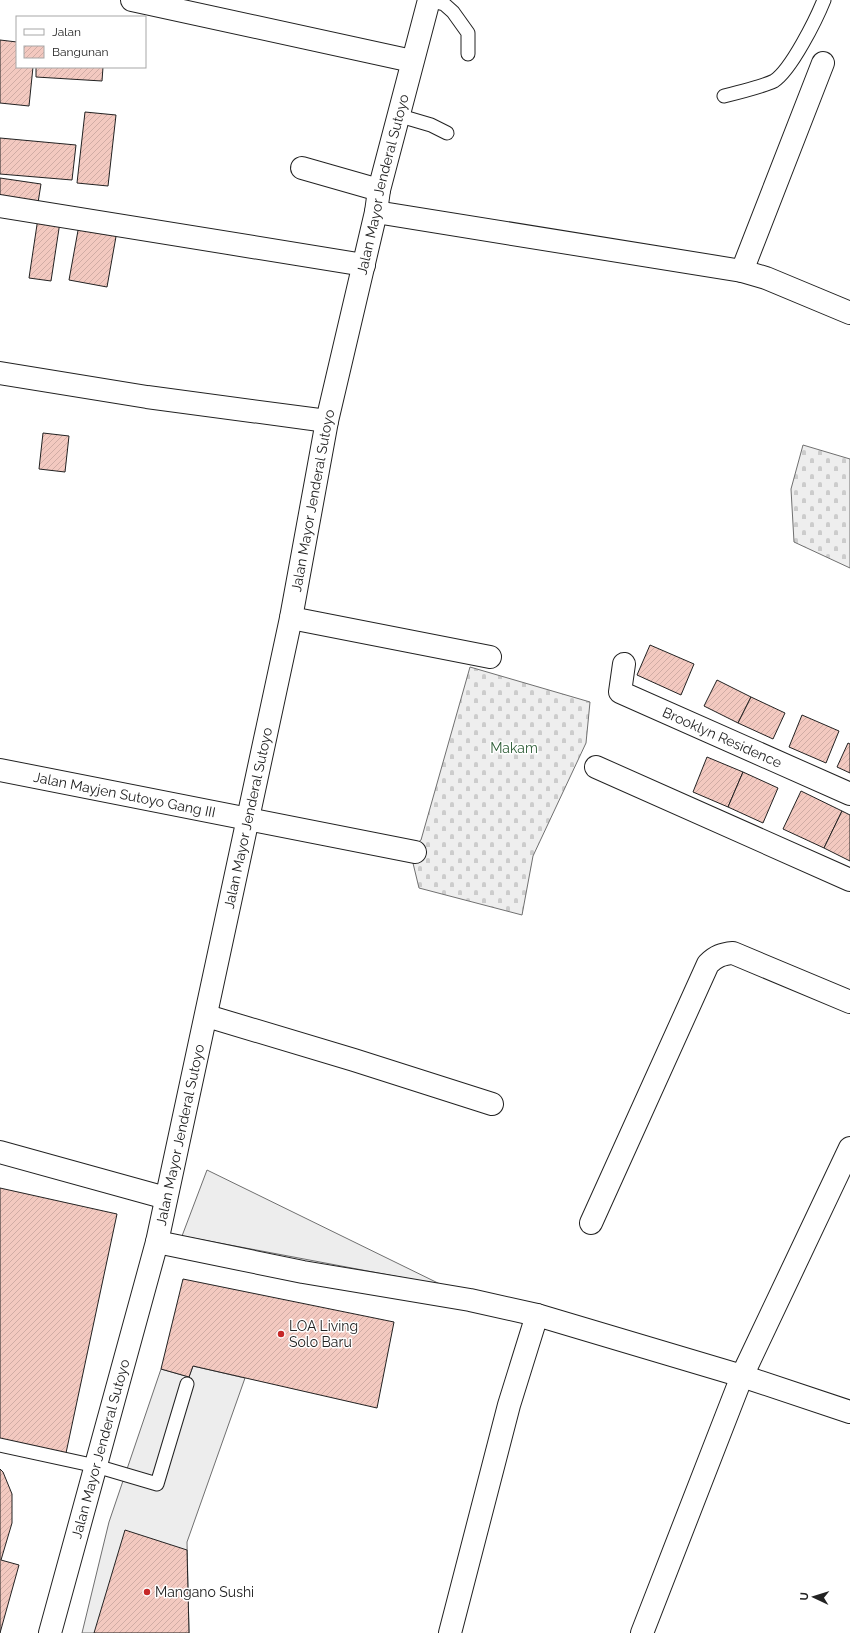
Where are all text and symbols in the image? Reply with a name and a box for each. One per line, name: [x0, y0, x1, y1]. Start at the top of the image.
legend: [16, 16, 146, 68]
text: Jalan: [52, 25, 81, 39]
text: Bangunan: [52, 45, 109, 59]
street label: Jalan Mayor Jenderal Sutoyo: [354, 92, 412, 276]
street label: Jalan Mayor Jenderal Sutoyo: [288, 408, 337, 593]
street label: Brooklyn Residence: [660, 704, 784, 771]
street label: Jalan Mayor Jenderal Sutoyo: [221, 726, 275, 910]
park label: Makam: [490, 740, 538, 756]
street label: Jalan Mayjen Sutoyo Gang III: [32, 769, 217, 820]
street label: Jalan Mayor Jenderal Sutoyo: [153, 1043, 207, 1227]
place label: LOA Living Solo Baru: [289, 1318, 358, 1350]
marker: LOA Living Solo Baru: [276, 1329, 286, 1339]
street label: Jalan Mayor Jenderal Sutoyo: [68, 1357, 133, 1540]
north arrow: [794, 1577, 834, 1617]
place label: Mangano Sushi: [155, 1584, 254, 1600]
marker: Mangano Sushi: [142, 1587, 152, 1597]
text: U: [798, 1592, 811, 1601]

